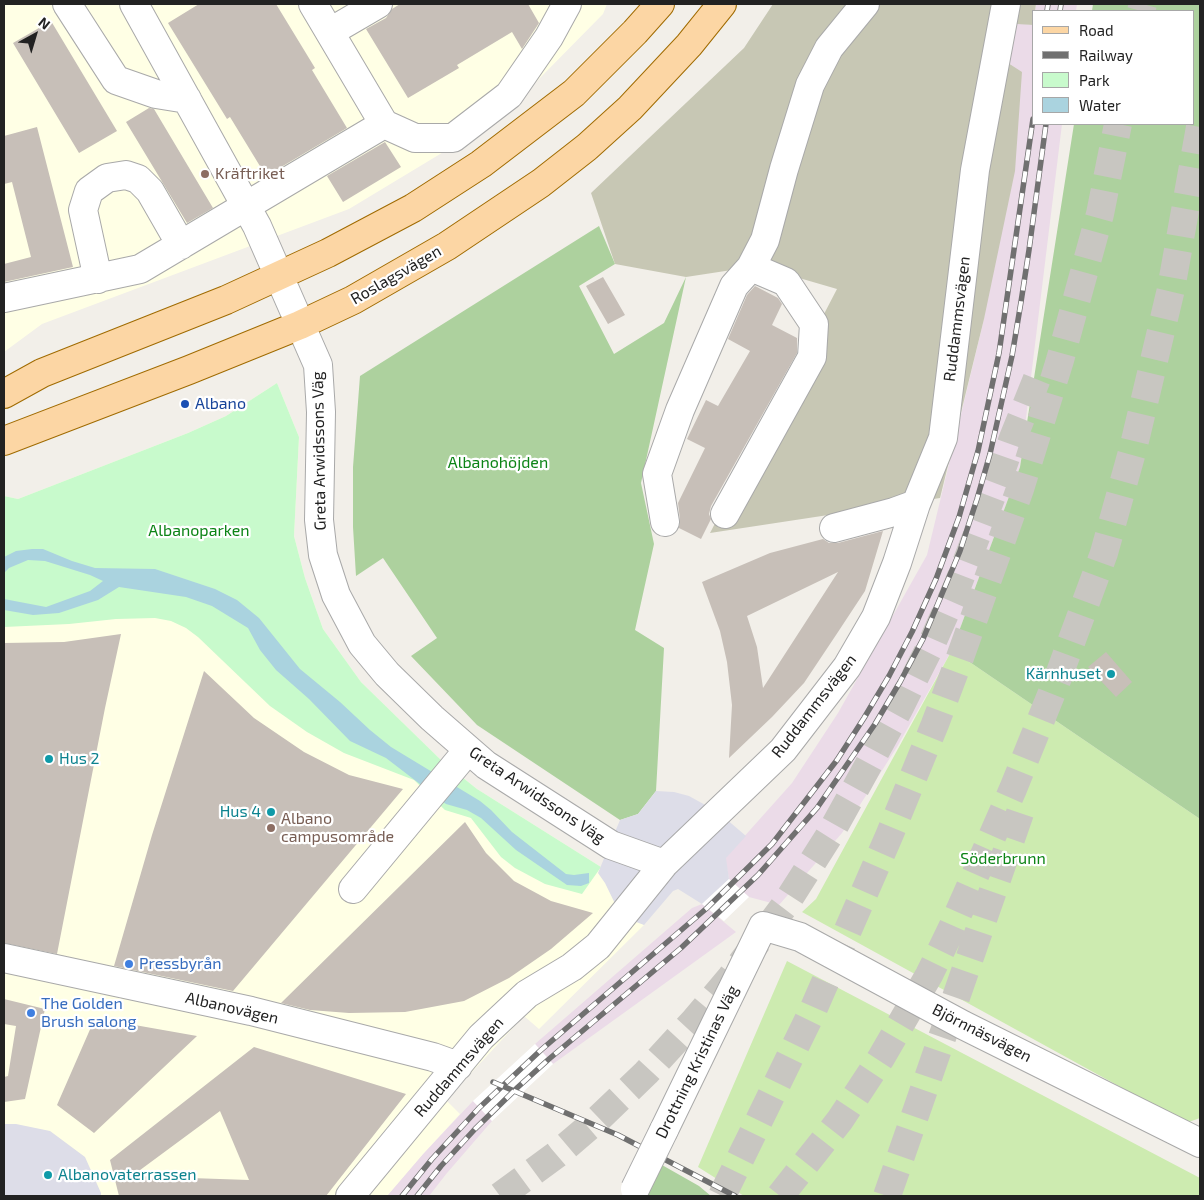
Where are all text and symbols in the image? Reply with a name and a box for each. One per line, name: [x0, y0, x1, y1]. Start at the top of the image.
north arrow: [10, 10, 60, 60]
legend: [1032, 10, 1194, 125]
text: N: [35, 13, 54, 33]
text: Road: [1079, 21, 1114, 39]
text: Railway: [1079, 46, 1133, 64]
text: Park: [1079, 71, 1110, 89]
text: Water: [1079, 96, 1121, 114]
place label: Kräftriket: [215, 164, 285, 184]
marker: Kräftriket: [199, 168, 211, 180]
street label: Roslagsvägen: [347, 241, 445, 309]
street label: Ruddammsvägen: [940, 255, 974, 383]
street label: Greta Arwidssons Väg: [308, 371, 330, 531]
place label: Albano: [195, 394, 246, 414]
marker: Albano: [179, 398, 191, 410]
park label: Albanohöjden: [448, 453, 548, 473]
park label: Albanoparken: [148, 521, 250, 541]
street label: Ruddammsvägen: [768, 650, 860, 762]
place label: Kärnhuset: [1026, 664, 1101, 684]
marker: Kärnhuset: [1105, 668, 1117, 680]
street label: Greta Arwidssons Väg: [466, 742, 608, 848]
place label: Hus 2: [59, 749, 99, 769]
marker: Hus 2: [43, 753, 55, 765]
place label: Hus 4: [220, 802, 261, 822]
marker: Hus 4: [265, 806, 277, 818]
place label: Albano campusområde: [281, 809, 394, 847]
marker: Albano campusområde: [265, 822, 277, 834]
park label: Söderbrunn: [960, 849, 1046, 869]
place label: Pressbyrån: [139, 954, 221, 974]
marker: Pressbyrån: [123, 958, 135, 970]
street label: Drottning Kristinas Väg: [652, 982, 742, 1142]
street label: Albanovägen: [184, 988, 280, 1028]
place label: The Golden Brush salong: [41, 994, 136, 1032]
street label: Björnnäsvägen: [929, 1000, 1035, 1066]
marker: The Golden Brush salong: [25, 1007, 37, 1019]
street label: Ruddammsvägen: [410, 1013, 508, 1121]
place label: Albanovaterrassen: [58, 1165, 197, 1185]
marker: Albanovaterrassen: [42, 1169, 54, 1181]

